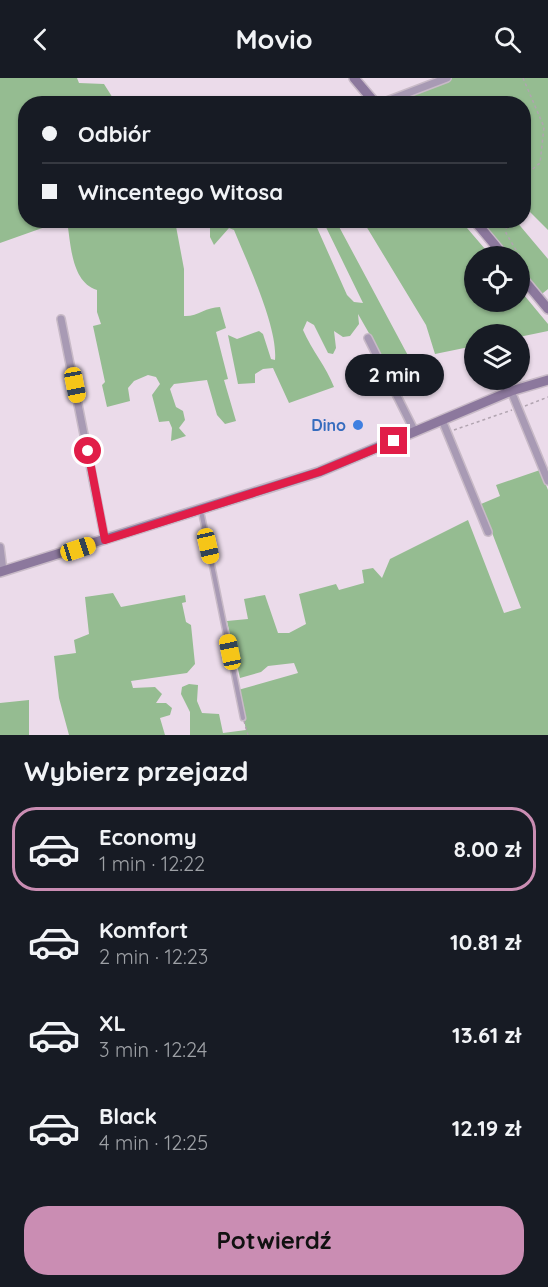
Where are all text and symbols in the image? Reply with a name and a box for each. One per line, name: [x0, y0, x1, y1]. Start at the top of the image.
text: Movio: [235, 22, 313, 56]
icon: back: [24, 23, 57, 56]
icon: search: [491, 23, 524, 56]
text: Odbiór: [78, 120, 151, 148]
text: Wincentego Witosa: [78, 178, 283, 206]
map controls: [464, 246, 530, 390]
button: locate: [464, 246, 530, 312]
button: layers: [464, 324, 530, 390]
callout: 2 min: [344, 354, 444, 396]
text: 2 min: [368, 362, 421, 387]
car: [63, 366, 87, 404]
place label: Dino: [311, 415, 346, 435]
marker: Dino: [351, 418, 365, 432]
route end: [380, 427, 407, 454]
route start: [74, 437, 101, 464]
car: [195, 526, 221, 566]
car: [58, 535, 98, 563]
car: [217, 633, 243, 671]
text: Wybierz przejazd: [24, 754, 248, 788]
icon: car: [27, 822, 81, 876]
text: Economy: [99, 823, 197, 851]
text: 8.00 zł: [454, 835, 521, 863]
text: 1 min · 12:22: [99, 851, 205, 876]
icon: car: [27, 915, 81, 969]
text: Komfort: [99, 916, 188, 944]
text: 10.81 zł: [450, 928, 521, 956]
text: 2 min · 12:23: [99, 944, 208, 969]
icon: car: [27, 1008, 81, 1062]
text: XL: [99, 1009, 126, 1037]
text: 13.61 zł: [452, 1021, 521, 1049]
text: 3 min · 12:24: [99, 1037, 207, 1062]
icon: car: [27, 1101, 81, 1155]
text: Black: [99, 1102, 157, 1130]
text: 12.19 zł: [452, 1114, 521, 1142]
text: 4 min · 12:25: [99, 1130, 208, 1155]
button: Potwierdź: [24, 1206, 524, 1275]

